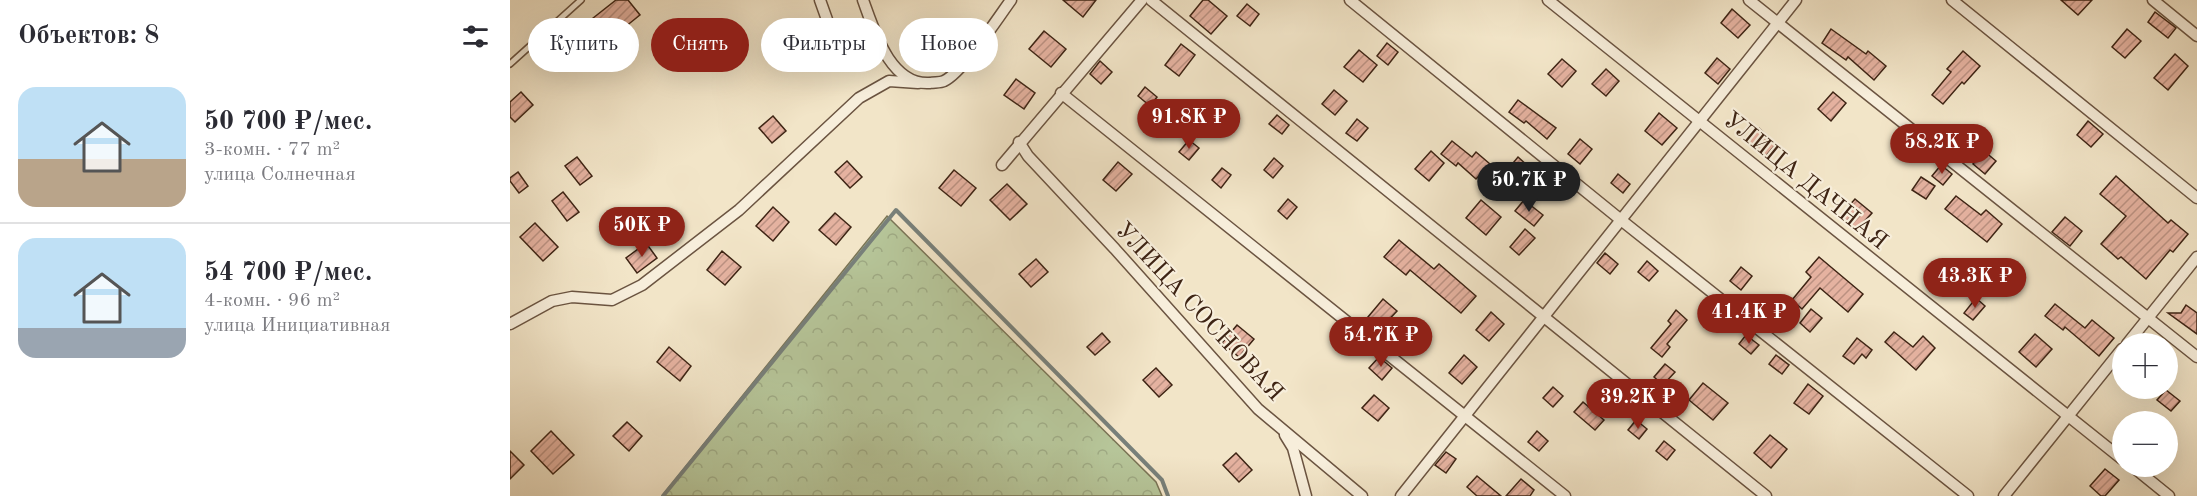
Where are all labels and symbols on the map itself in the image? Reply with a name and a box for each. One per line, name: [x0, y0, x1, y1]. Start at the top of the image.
pin: 91.8K ₽: [1134, 99, 1244, 150]
street label: УЛИЦА ДАЧНАЯ: [1718, 108, 1891, 255]
pin: 58.2K ₽: [1887, 124, 1997, 175]
pin: 50.7K ₽: [1474, 162, 1584, 213]
pin: 50K ₽: [600, 207, 684, 258]
street label: УЛИЦА СОСНОВАЯ: [1110, 218, 1287, 406]
pin: 43.3K ₽: [1920, 258, 2030, 309]
pin: 41.4K ₽: [1694, 294, 1804, 345]
pin: 54.7K ₽: [1326, 317, 1436, 368]
pin: 39.2K ₽: [1583, 379, 1693, 430]

